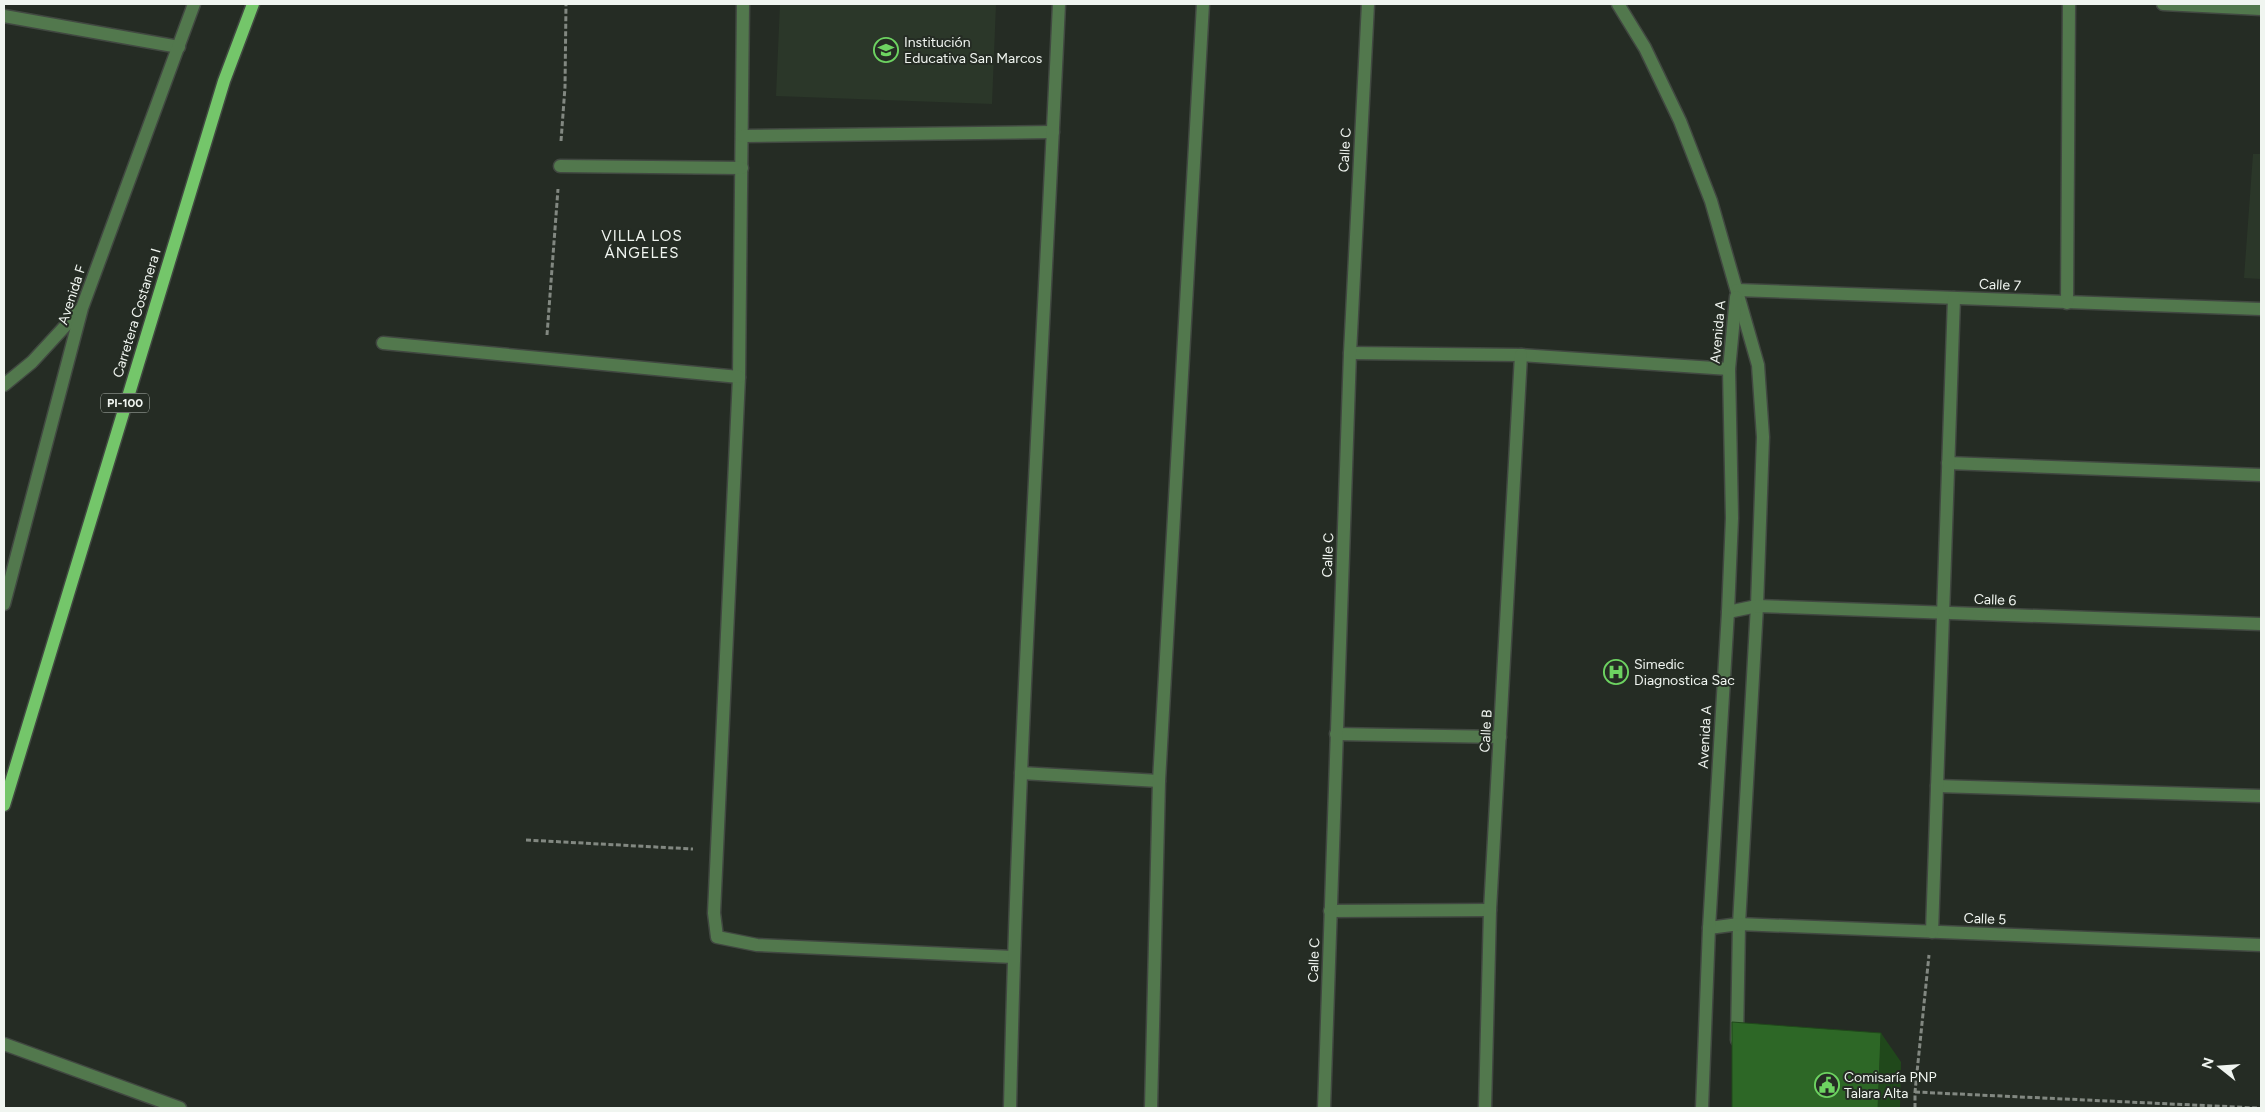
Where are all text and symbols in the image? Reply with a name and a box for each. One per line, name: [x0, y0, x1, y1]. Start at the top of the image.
place label: Institución Educativa San Marcos: [904, 34, 1042, 67]
school or university icon: Institución Educativa San Marcos: [873, 37, 899, 63]
street label: Calle C: [1335, 127, 1355, 173]
district label: VILLA LOS ÁNGELES: [601, 227, 683, 262]
street label: Carretera Costanera I: [109, 246, 165, 380]
street label: Avenida F: [54, 263, 90, 327]
street label: Calle 7: [1979, 275, 2022, 295]
street label: Avenida A: [1707, 299, 1729, 364]
road number: PI-100: [101, 393, 149, 412]
street label: Calle C: [1319, 532, 1337, 578]
street label: Calle 6: [1974, 591, 2017, 609]
place label: Simedic Diagnostica Sac: [1634, 656, 1735, 689]
hospital icon: Simedic Diagnostica Sac: [1603, 659, 1629, 685]
street label: Avenida A: [1695, 704, 1715, 769]
street label: Calle B: [1476, 709, 1496, 753]
street label: Calle 5: [1963, 910, 2007, 928]
street label: Calle C: [1305, 937, 1323, 983]
north arrow: [2195, 1042, 2245, 1092]
text: N: [2198, 1056, 2218, 1071]
place label: Comisaría PNP Talara Alta: [1844, 1069, 1937, 1102]
public building icon: Comisaría PNP Talara Alta: [1814, 1072, 1840, 1098]

